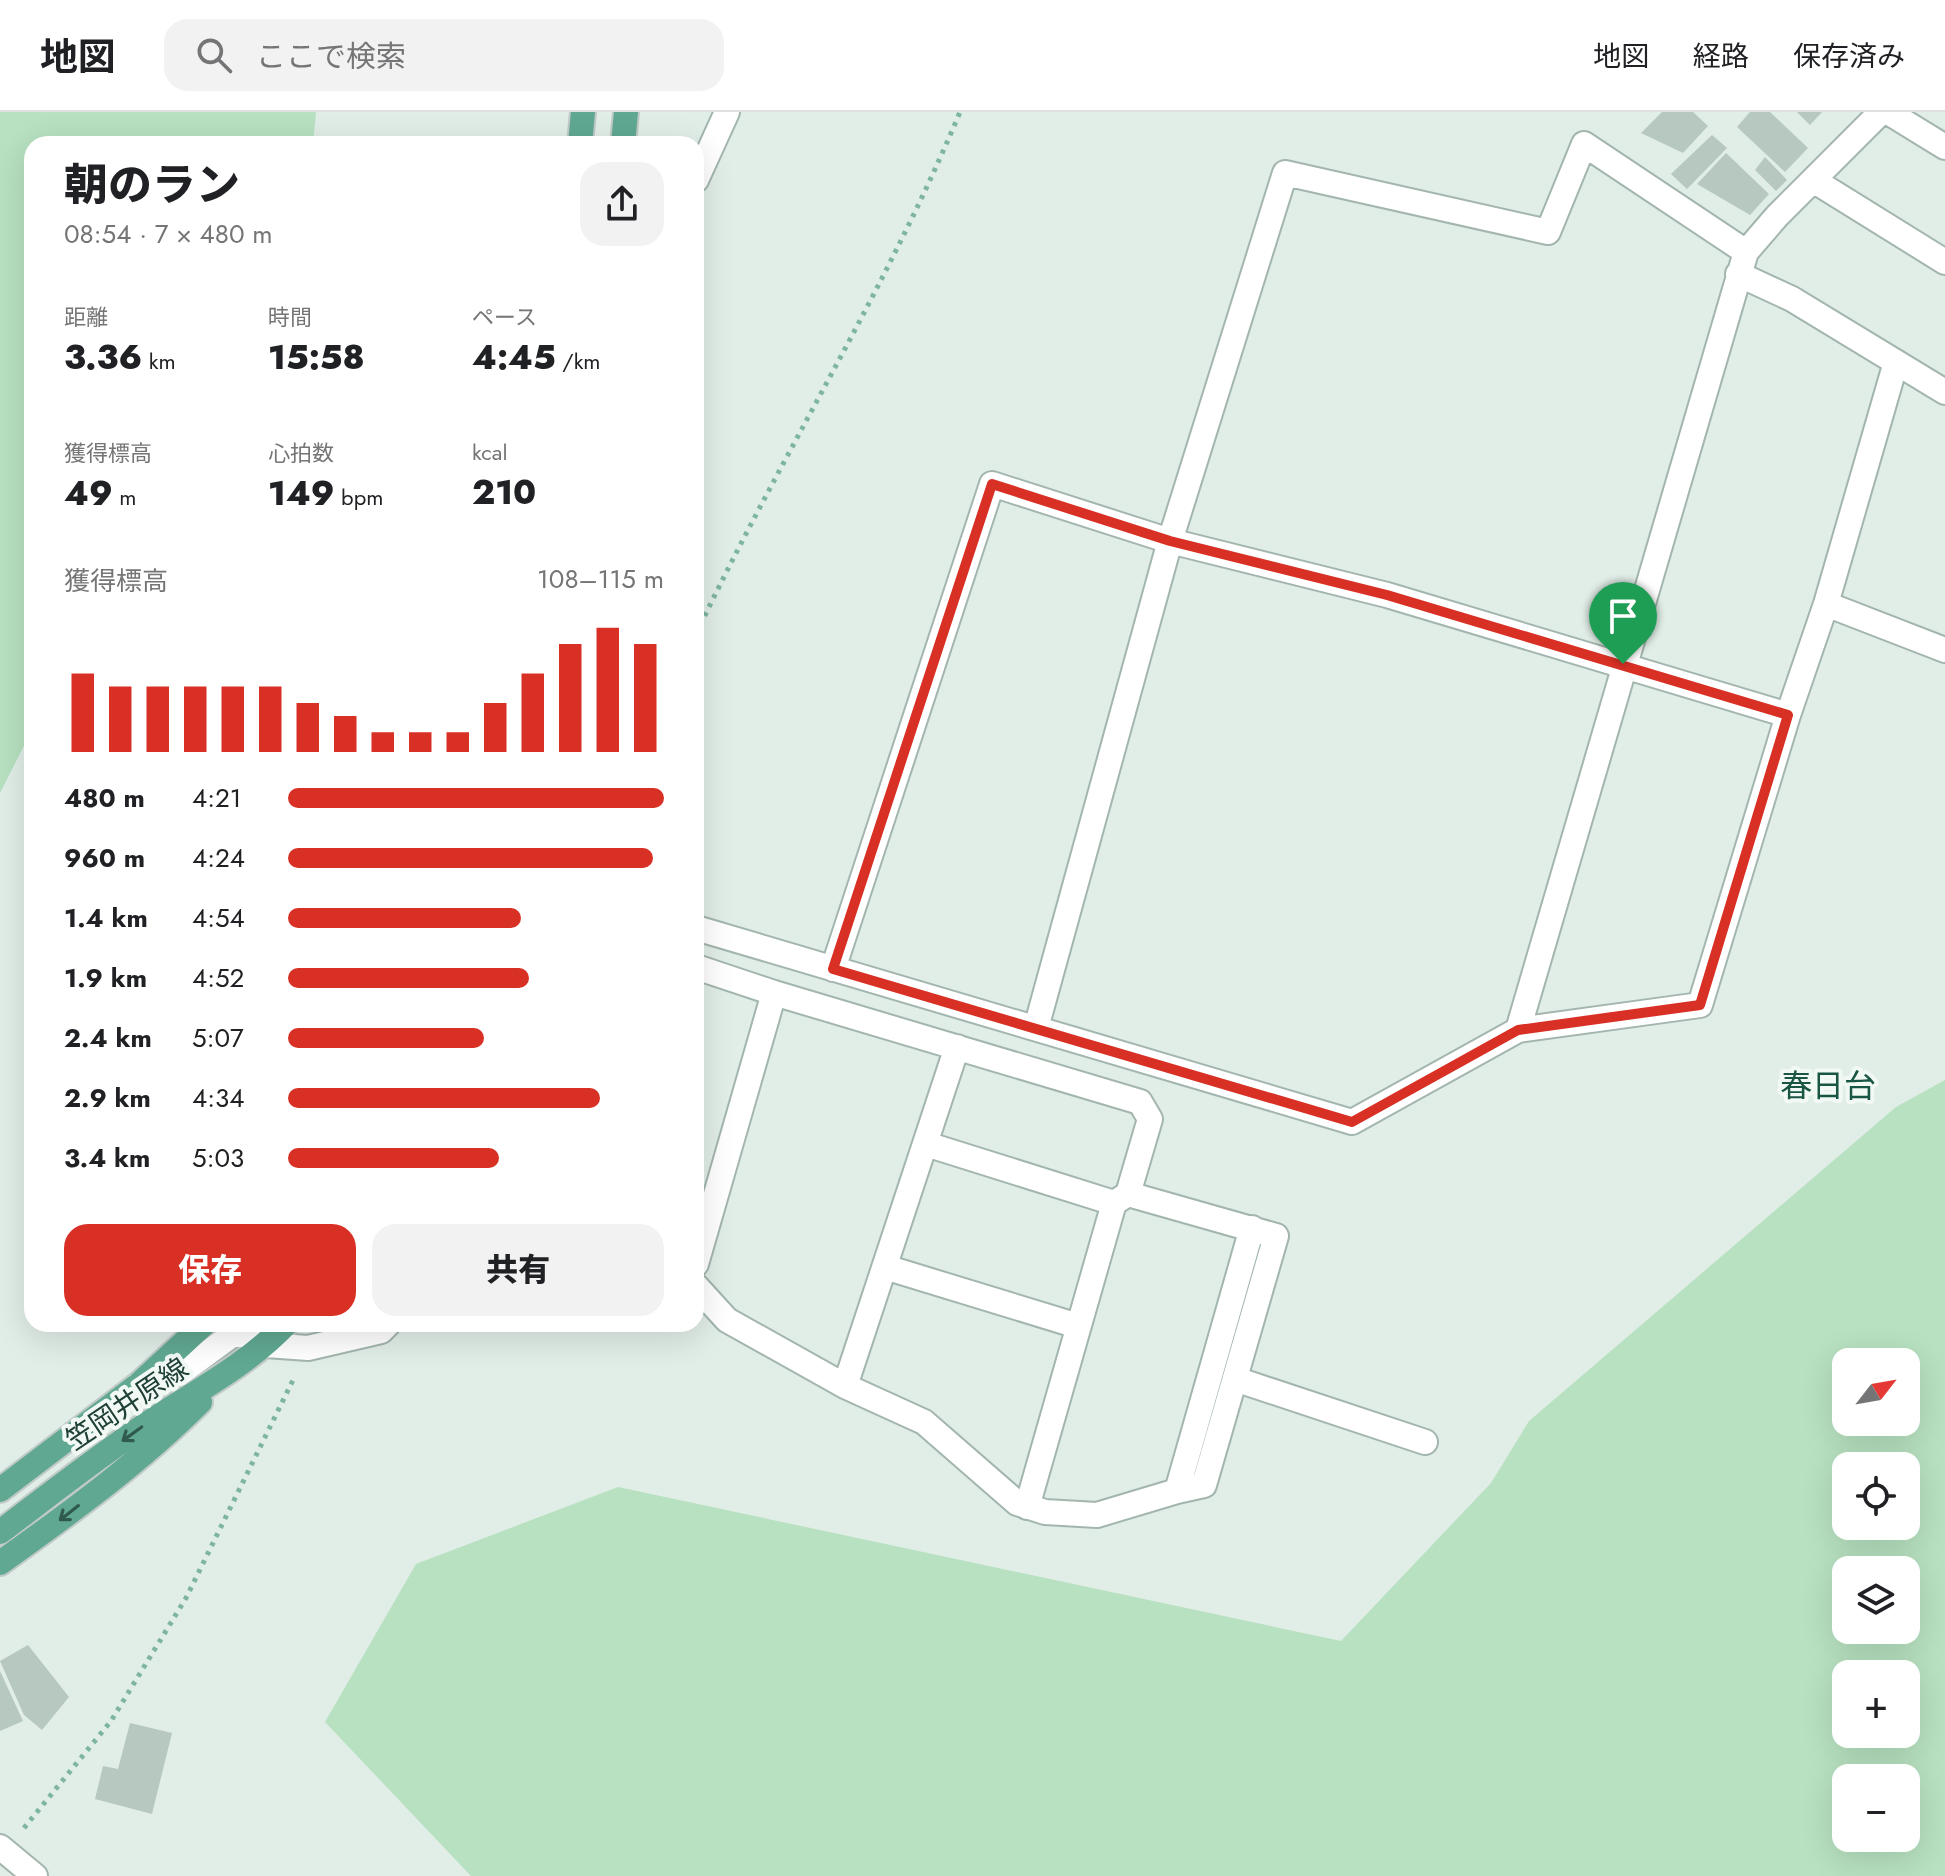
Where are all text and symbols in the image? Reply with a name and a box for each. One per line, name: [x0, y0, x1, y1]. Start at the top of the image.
search box: [164, 19, 724, 91]
text: 地図: [40, 29, 116, 84]
icon: search: [192, 33, 236, 77]
text: ここで検索: [256, 35, 406, 78]
text: 地図: [1593, 36, 1649, 77]
text: 経路: [1693, 36, 1749, 77]
text: 保存済み: [1793, 36, 1905, 77]
text: 朝のラン: [64, 153, 240, 217]
button: share: [580, 162, 664, 246]
text: 08:54 · 7 × 480 m: [64, 215, 273, 253]
text: 距離: [64, 301, 108, 333]
text: 時間: [268, 301, 312, 333]
text: ペース: [472, 301, 537, 333]
text: 3.36: [64, 333, 142, 382]
text: 15:58: [268, 333, 365, 382]
text: 4:45: [472, 333, 556, 382]
text: km: [142, 345, 176, 377]
text: /km: [556, 345, 601, 377]
text: kcal: [472, 436, 508, 468]
text: 獲得標高: [64, 437, 152, 469]
text: 心拍数: [268, 437, 334, 469]
text: 210: [472, 468, 536, 517]
text: 49: [64, 469, 113, 518]
text: 149: [268, 469, 335, 518]
text: m: [113, 481, 136, 513]
text: bpm: [335, 481, 383, 513]
text: 108–115 m: [537, 560, 664, 598]
text: 獲得標高: [64, 562, 168, 600]
pin: [1589, 582, 1657, 664]
icon: arrive: [1601, 594, 1645, 638]
text: 480 m: [64, 779, 145, 817]
text: 4:21: [192, 779, 241, 817]
text: 960 m: [64, 839, 145, 877]
text: 4:24: [192, 839, 245, 877]
text: 1.4 km: [64, 899, 148, 937]
text: 4:54: [192, 899, 245, 937]
text: 1.9 km: [64, 959, 147, 997]
text: 4:52: [192, 959, 244, 997]
text: 2.4 km: [64, 1019, 152, 1057]
text: 5:07: [192, 1019, 244, 1057]
district label: 春日台: [1780, 1063, 1876, 1109]
text: 2.9 km: [64, 1079, 151, 1117]
text: 4:34: [192, 1079, 244, 1117]
text: 3.4 km: [64, 1139, 150, 1177]
text: 5:03: [192, 1139, 244, 1177]
button: 保存: [64, 1224, 356, 1316]
button: 共有: [372, 1224, 664, 1316]
street label: 笠岡井原線: [57, 1348, 197, 1460]
north arrow: [1832, 1348, 1920, 1436]
map controls: [1832, 1348, 1920, 1852]
one-way arrow: [122, 1425, 143, 1442]
button: locate: [1832, 1452, 1920, 1540]
one-way arrow: [59, 1504, 80, 1522]
button: layers: [1832, 1556, 1920, 1644]
button: +: [1832, 1660, 1920, 1748]
button: −: [1832, 1764, 1920, 1852]

